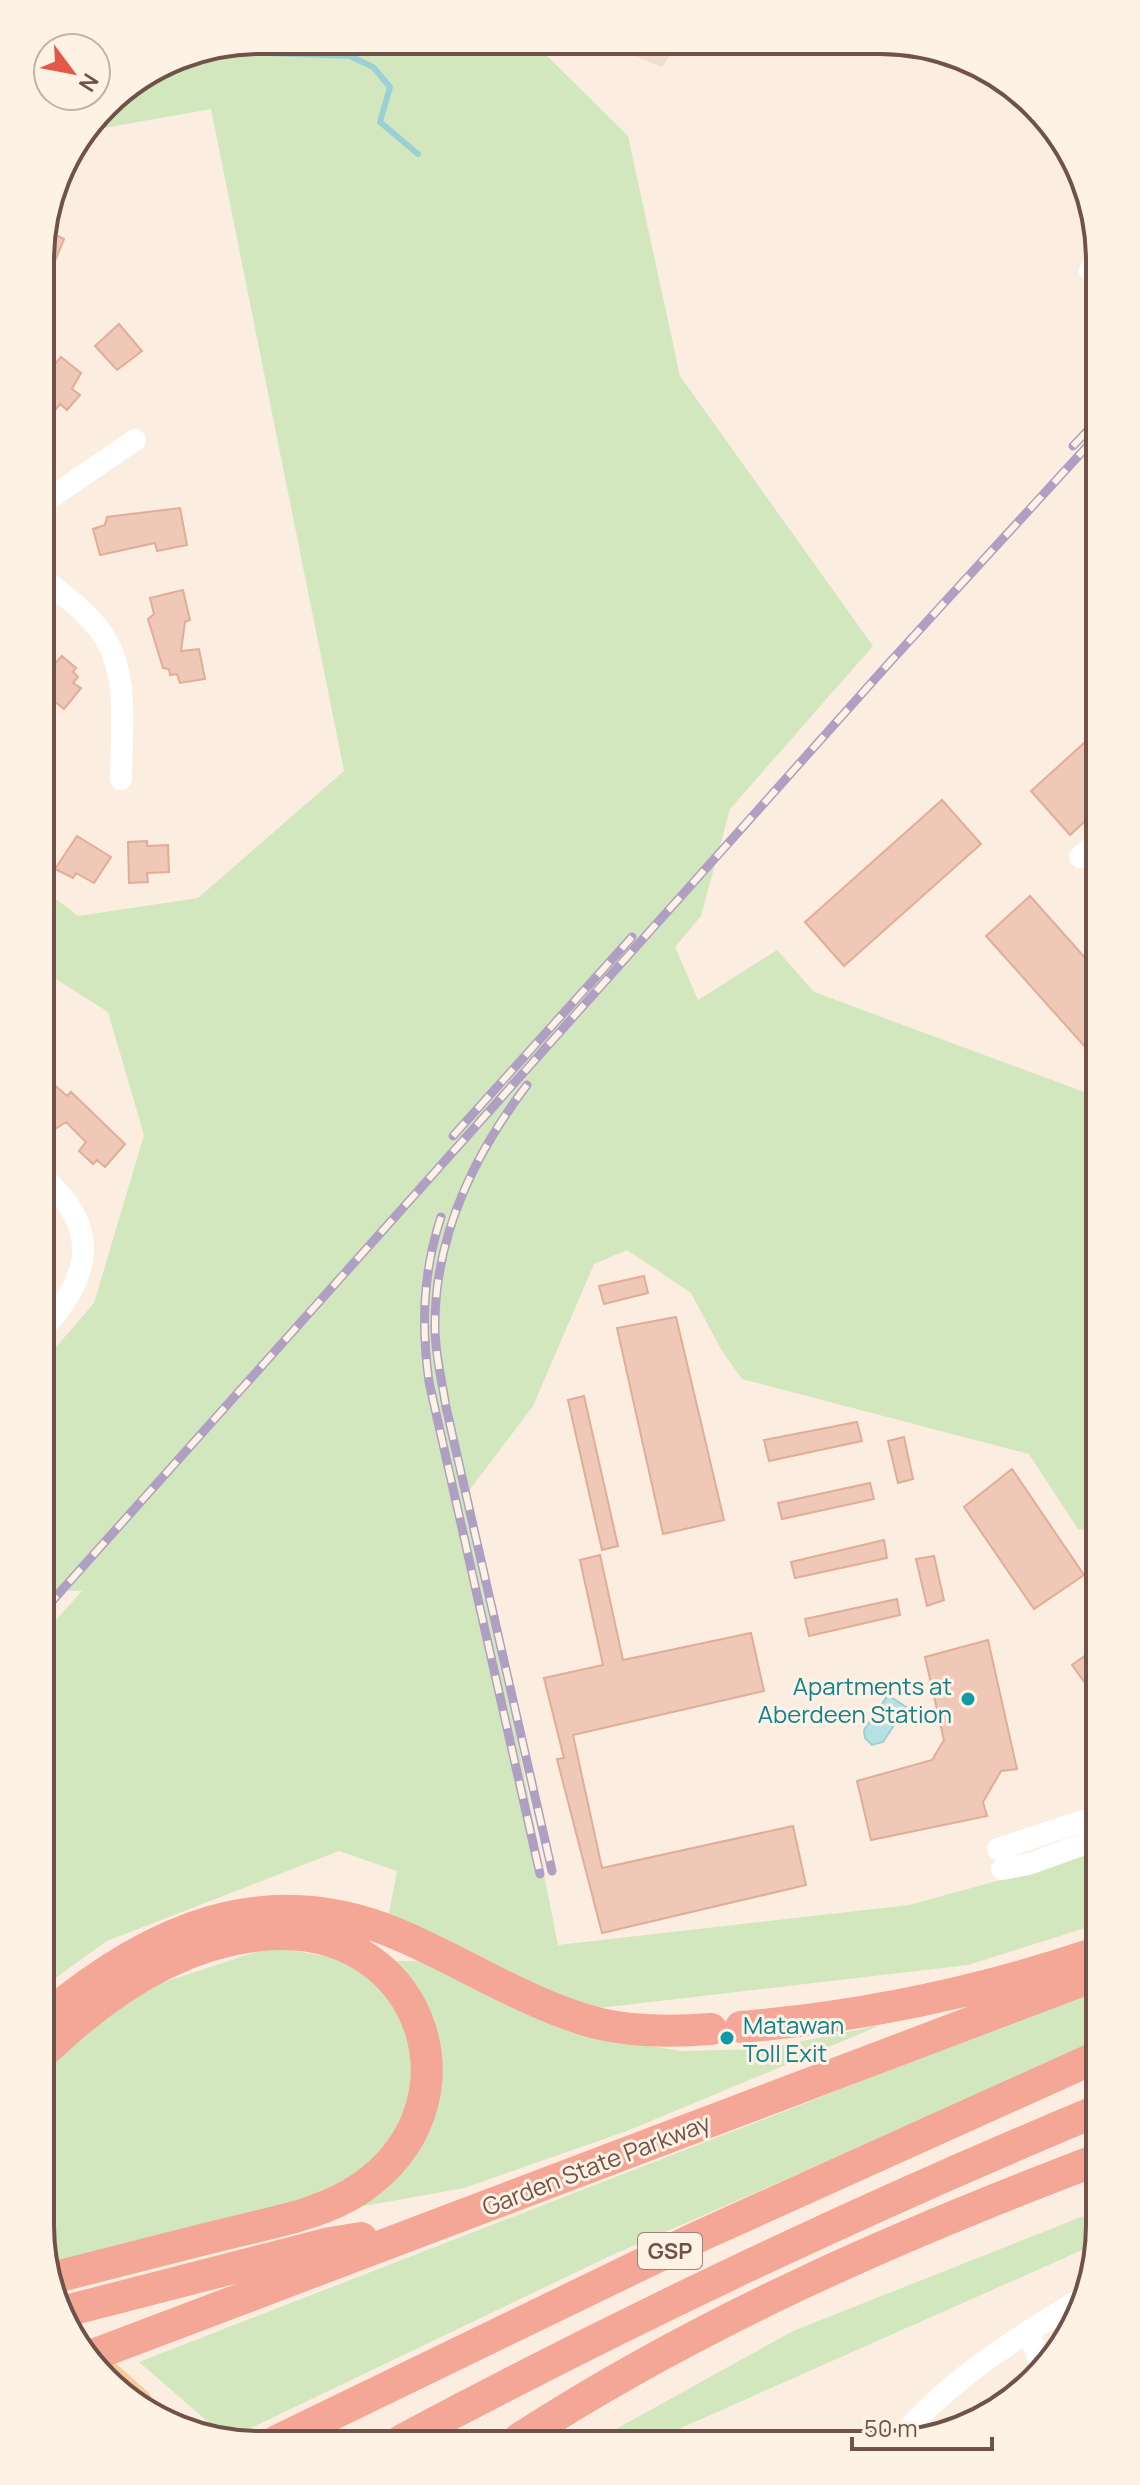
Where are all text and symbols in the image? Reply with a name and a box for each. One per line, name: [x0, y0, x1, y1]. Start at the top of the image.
north arrow: [32, 32, 112, 112]
text: N: [72, 68, 106, 97]
place label: Apartments at Aberdeen Station: [758, 1669, 952, 1730]
marker: Apartments at Aberdeen Station: [959, 1690, 977, 1708]
place label: Matawan Toll Exit: [743, 2008, 844, 2069]
marker: Matawan Toll Exit: [718, 2029, 736, 2047]
street label: Garden State Parkway: [477, 2105, 715, 2223]
road number: GSP: [638, 2233, 702, 2269]
scale bar: [852, 2401, 992, 2451]
text: 50 m: [864, 2411, 918, 2444]

